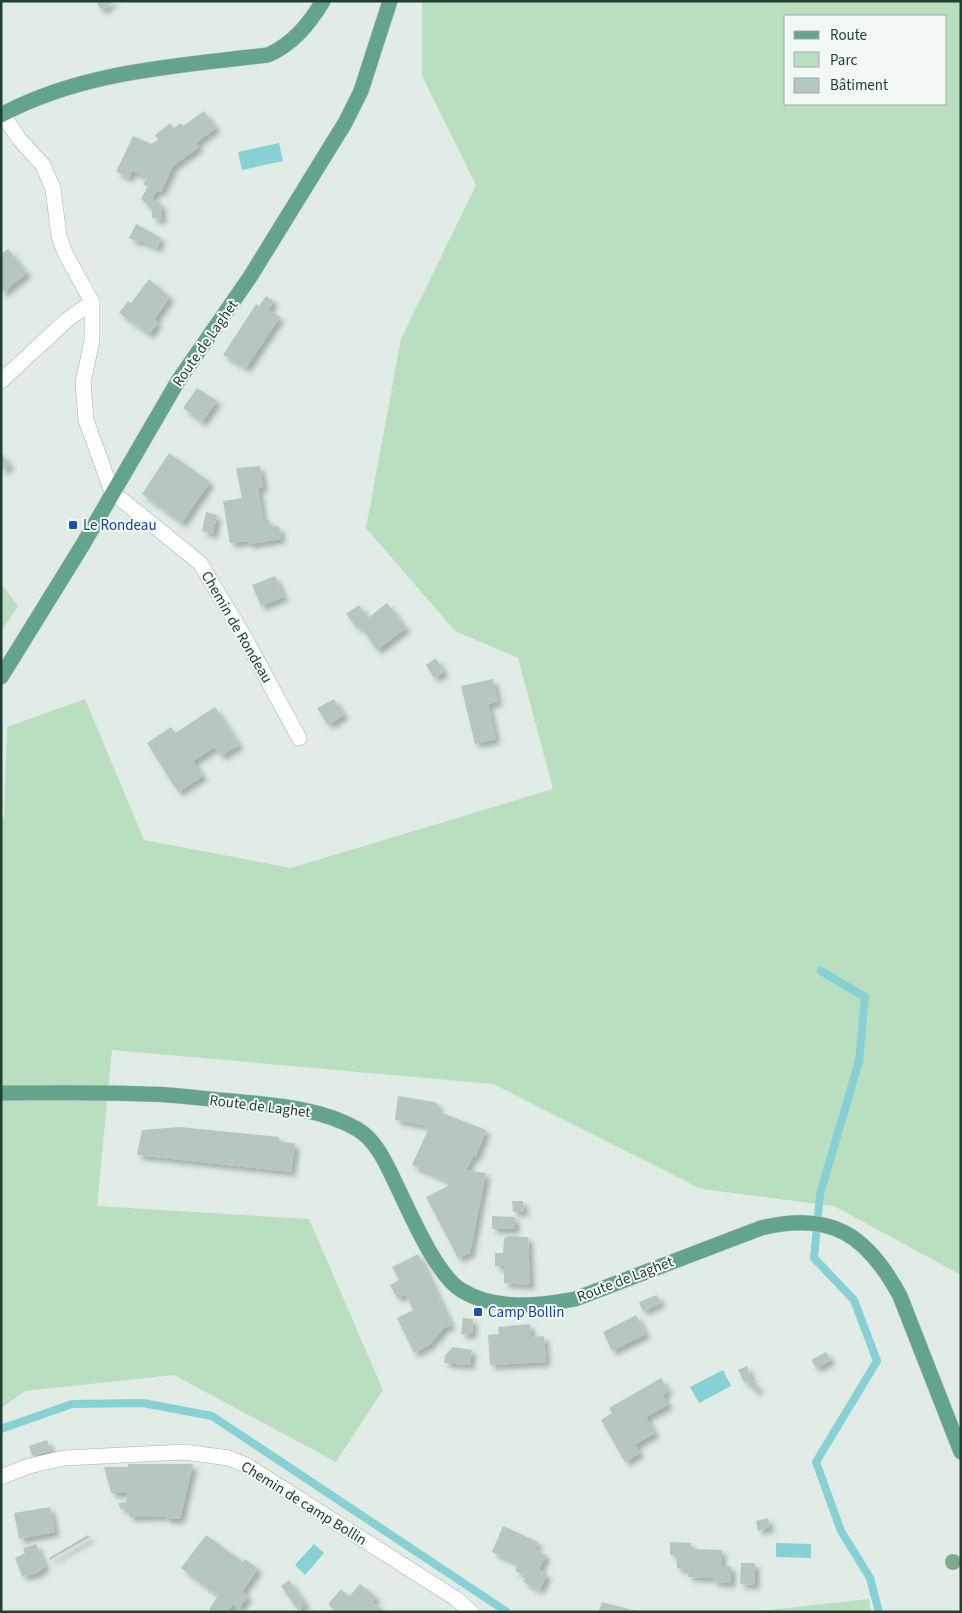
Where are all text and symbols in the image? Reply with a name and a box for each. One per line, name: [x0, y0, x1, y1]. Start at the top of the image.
legend: [784, 15, 947, 105]
text: Route: [830, 25, 867, 46]
text: Parc: [830, 50, 857, 71]
text: Bâtiment: [830, 75, 888, 96]
street label: Route de Laghet: [168, 296, 243, 391]
place label: Le Rondeau: [83, 515, 157, 536]
marker: Le Rondeau: [67, 519, 79, 531]
street label: Chemin de Rondeau: [196, 567, 277, 687]
street label: Route de Laghet: [208, 1090, 312, 1123]
street label: Route de Laghet: [574, 1251, 676, 1307]
place label: Camp Bollin: [488, 1302, 564, 1323]
marker: Camp Bollin: [472, 1306, 484, 1318]
street label: Chemin de camp Bollin: [237, 1456, 371, 1551]

